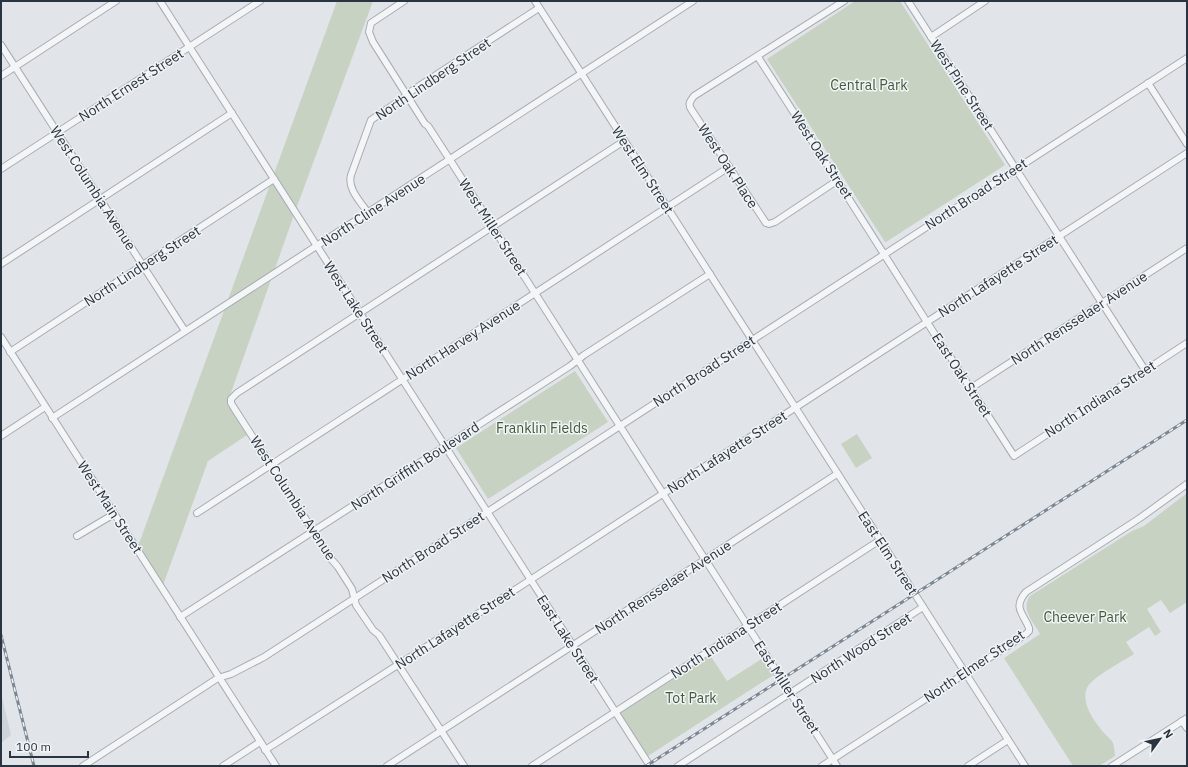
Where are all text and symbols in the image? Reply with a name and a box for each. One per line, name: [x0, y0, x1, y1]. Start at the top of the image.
street label: North Lindberg Street: [372, 34, 494, 124]
street label: West Pine Street: [926, 36, 998, 134]
street label: North Ernest Street: [75, 44, 187, 126]
park label: Central Park: [830, 76, 908, 94]
street label: West Oak Street: [787, 108, 857, 202]
street label: West Oak Place: [694, 120, 762, 212]
street label: West Columbia Avenue: [46, 122, 140, 254]
street label: West Elm Street: [608, 123, 678, 217]
street label: North Broad Street: [921, 154, 1031, 234]
street label: North Cline Avenue: [317, 169, 429, 250]
street label: West Miller Street: [455, 175, 531, 279]
street label: North Lindberg Street: [80, 222, 204, 310]
street label: North Lafayette Street: [935, 231, 1061, 321]
street label: West Lake Street: [320, 258, 392, 356]
street label: North Rensselaer Avenue: [1007, 267, 1151, 369]
street label: North Harvey Avenue: [402, 296, 524, 384]
street label: East Oak Street: [928, 329, 996, 421]
street label: North Broad Street: [649, 331, 759, 411]
street label: North Indiana Street: [1041, 356, 1159, 442]
street label: North Lafayette Street: [664, 407, 790, 497]
street label: North Griffith Boulevard: [347, 418, 483, 514]
park label: Franklin Fields: [496, 419, 588, 437]
street label: West Columbia Avenue: [246, 432, 340, 564]
street label: West Main Street: [73, 457, 147, 557]
street label: North Broad Street: [378, 507, 488, 587]
street label: East Elm Street: [854, 508, 922, 598]
street label: North Rensselaer Avenue: [591, 536, 735, 638]
street label: North Lafayette Street: [392, 583, 518, 673]
street label: East Lake Street: [533, 591, 603, 687]
street label: North Indiana Street: [667, 597, 785, 683]
park label: Cheever Park: [1043, 608, 1127, 626]
street label: North Wood Street: [807, 609, 915, 687]
street label: North Elmer Street: [920, 626, 1028, 706]
street label: East Miller Street: [750, 637, 824, 737]
park label: Tot Park: [665, 689, 717, 707]
north arrow: [1140, 719, 1180, 759]
text: N: [1160, 726, 1176, 741]
scale bar: [10, 733, 88, 759]
text: 100 m: [16, 739, 51, 754]

